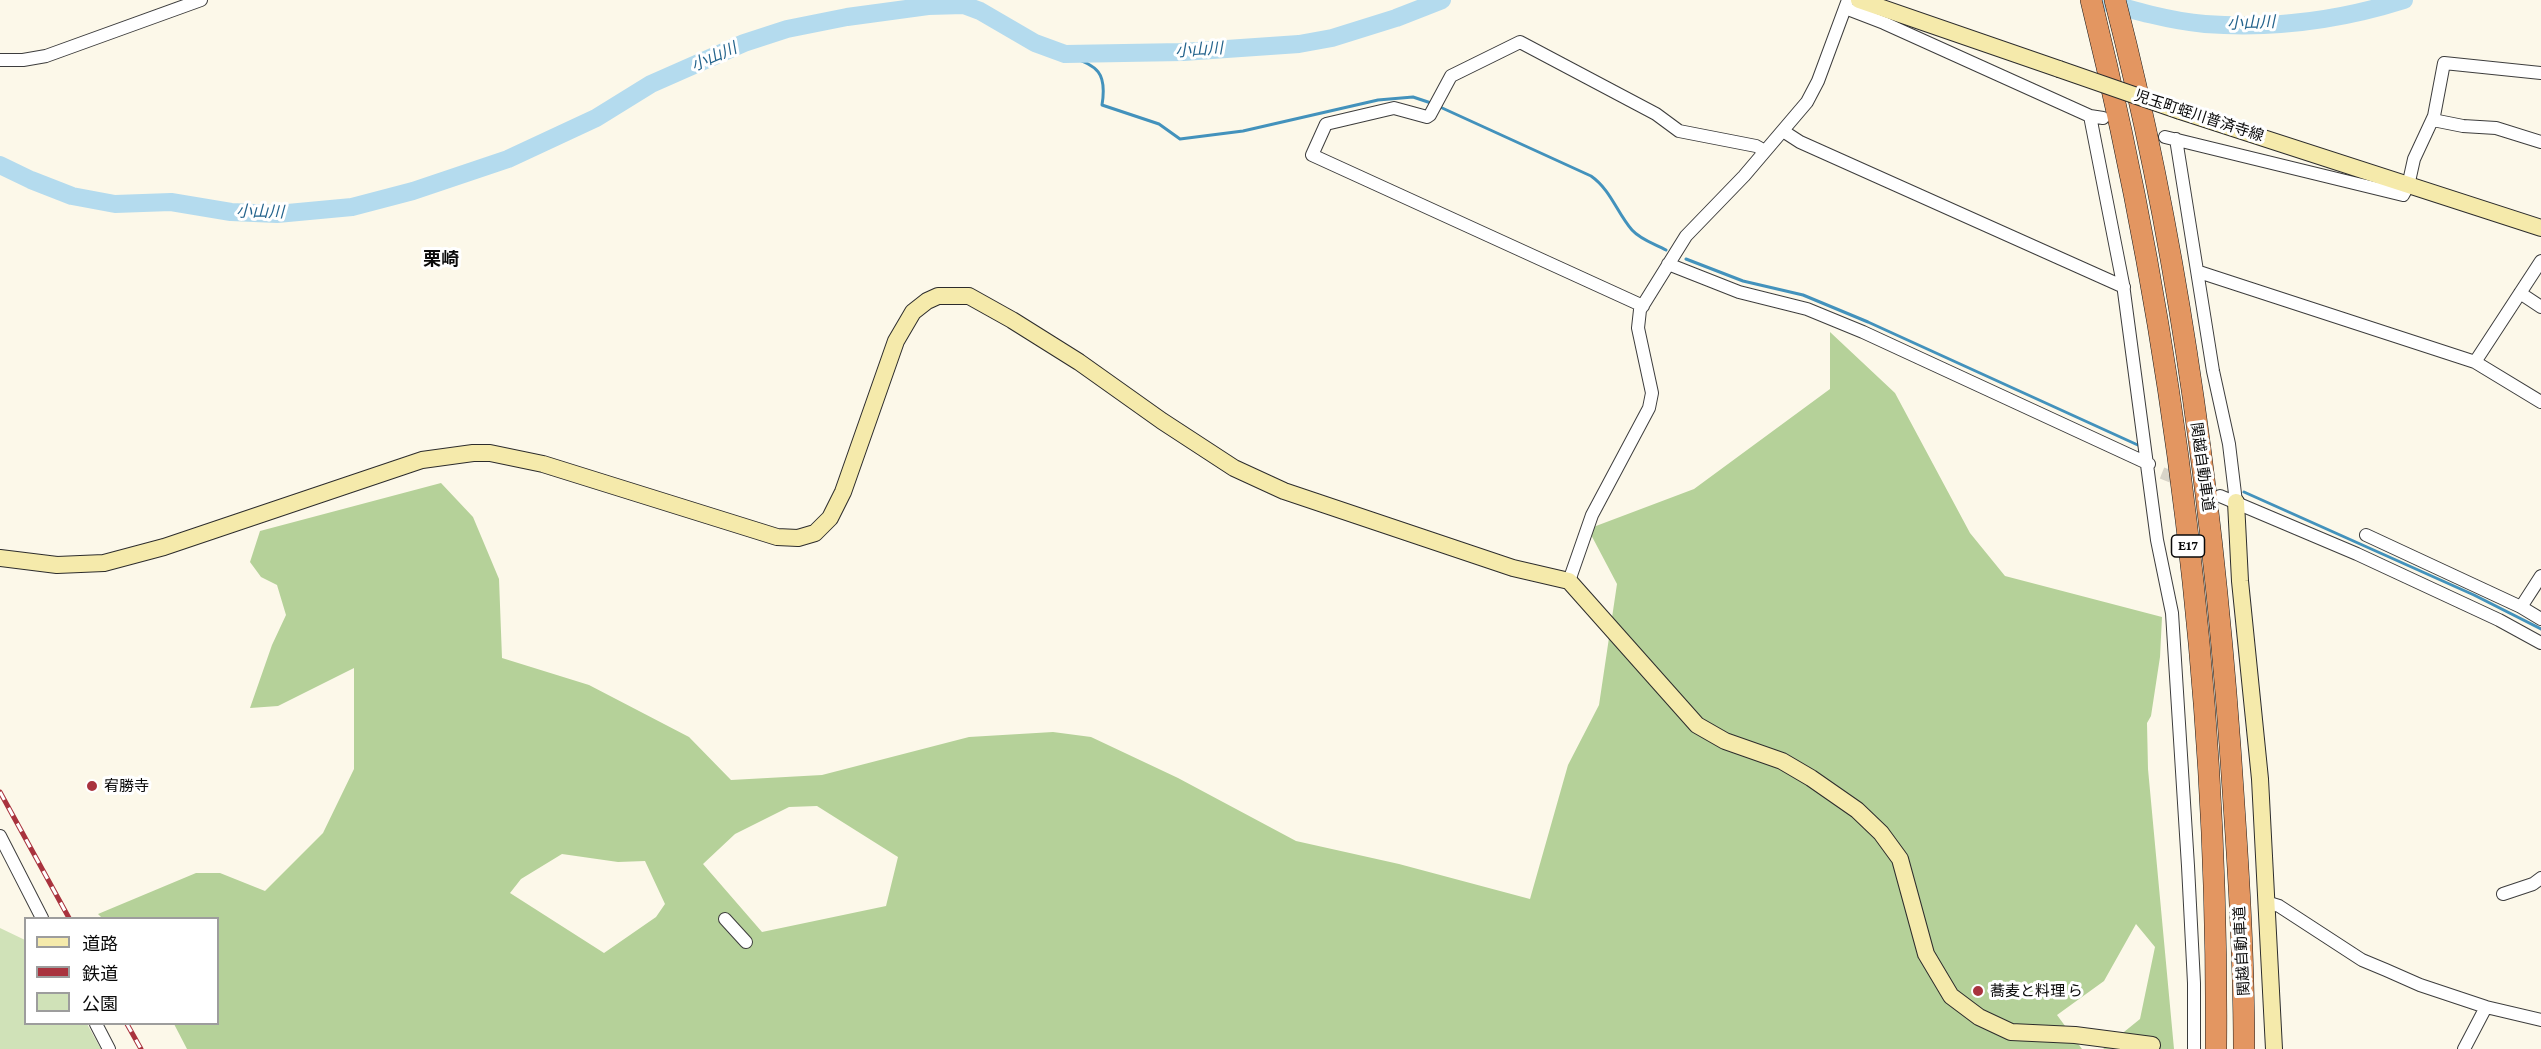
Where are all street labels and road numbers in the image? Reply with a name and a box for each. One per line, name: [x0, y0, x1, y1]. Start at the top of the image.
street label: 児玉町蛭川普済寺線: [2132, 87, 2266, 145]
street label: 関越自動車道: [2187, 421, 2217, 513]
road number: E17: [2172, 535, 2204, 557]
street label: 関越自動車道: [2231, 906, 2253, 996]

